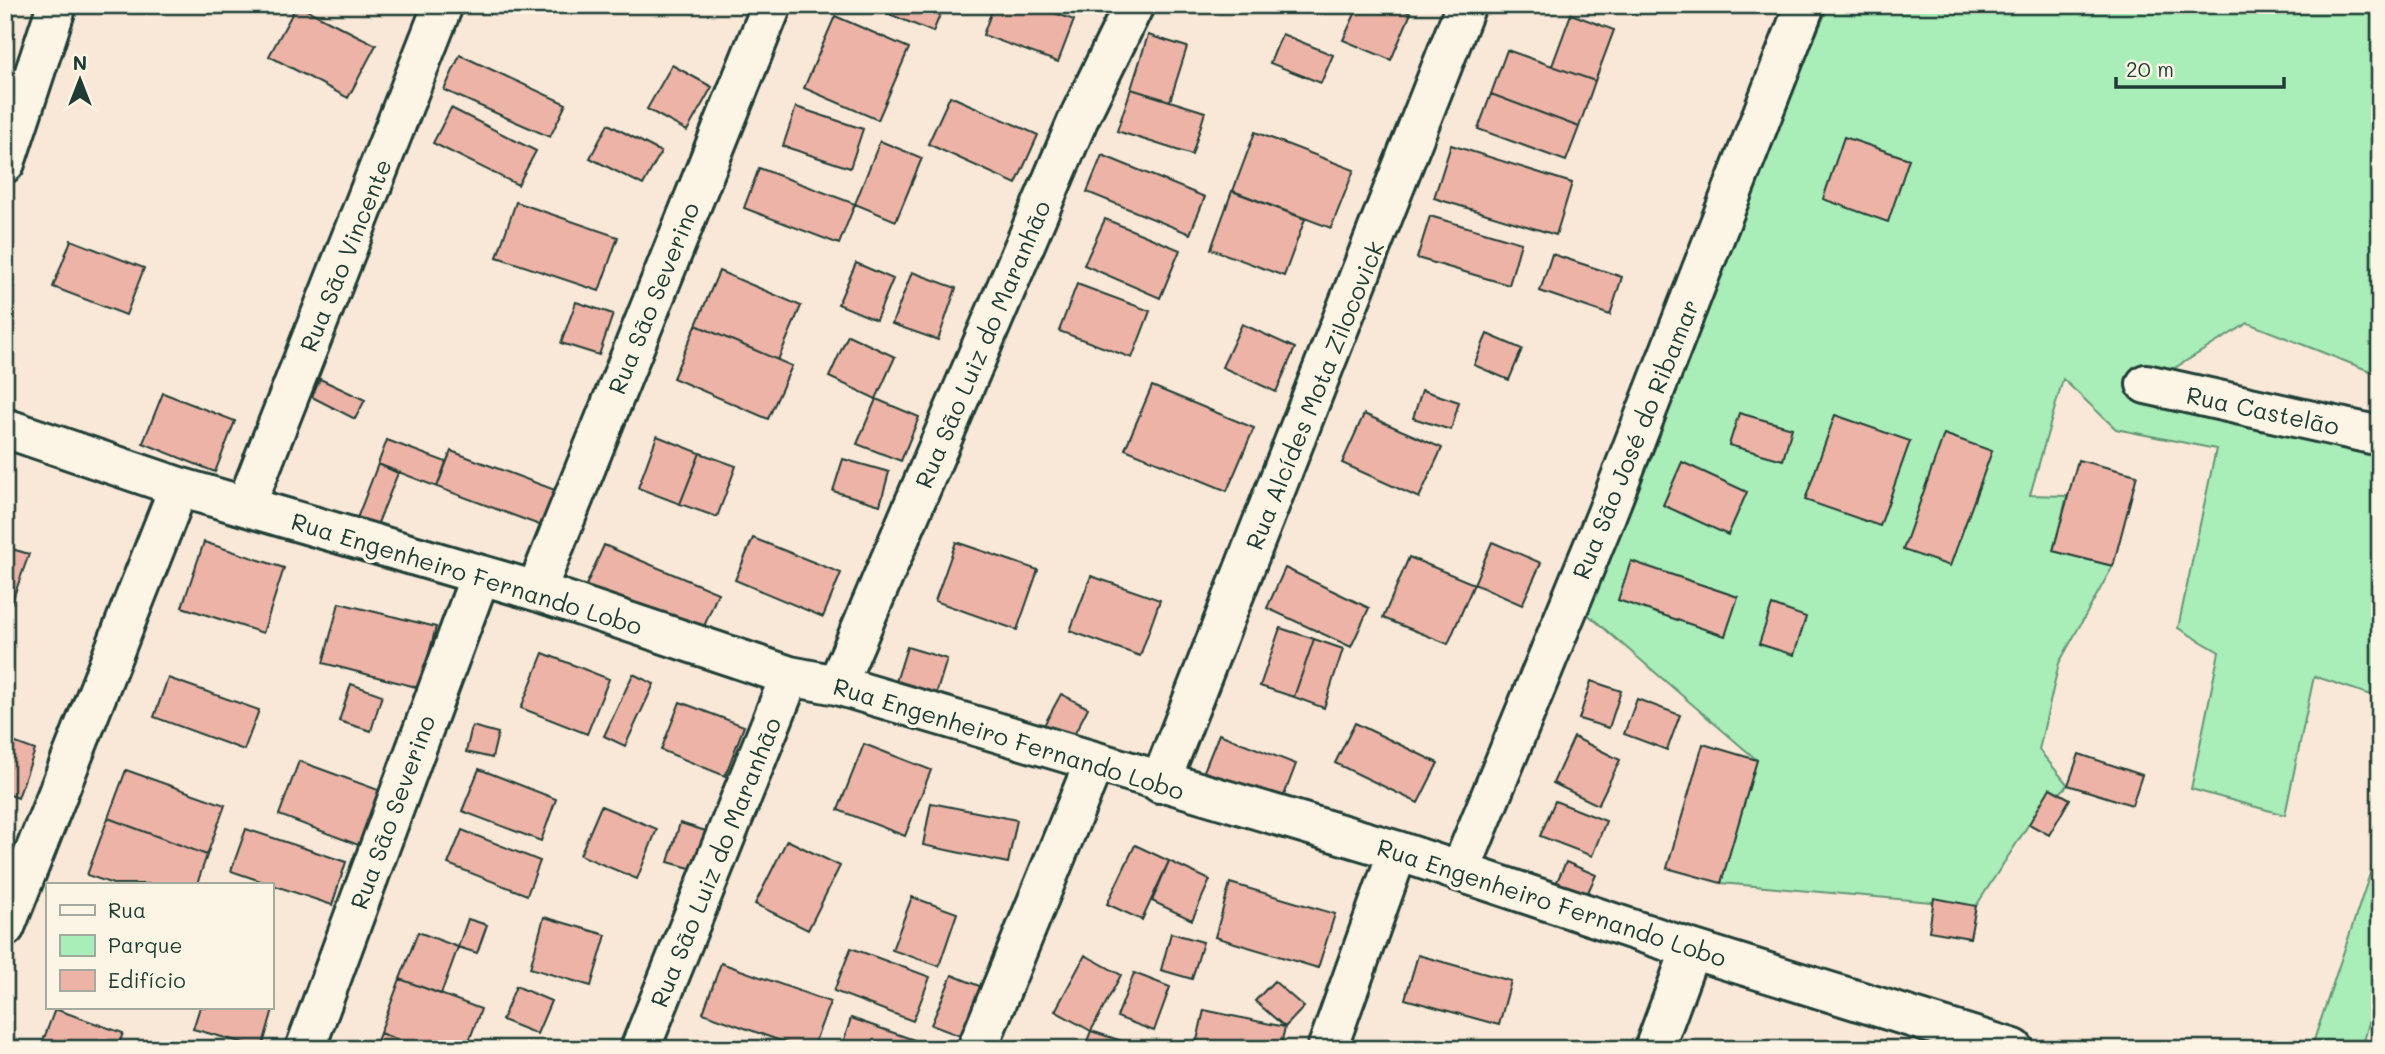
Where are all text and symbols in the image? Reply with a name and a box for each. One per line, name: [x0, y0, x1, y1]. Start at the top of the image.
north arrow: [46, 46, 116, 116]
scale bar: [2116, 46, 2284, 90]
text: N: [73, 50, 87, 75]
text: 20 m: [2126, 55, 2174, 82]
street label: Rua São Vincente: [292, 154, 398, 356]
street label: Rua São Luiz do Maranhão: [907, 195, 1057, 493]
street label: Rua São Severino: [600, 197, 706, 399]
street label: Rua Alcídes Mota Zilocovick: [1238, 236, 1390, 554]
street label: Rua São José do Ribamar: [1565, 294, 1705, 584]
street label: Rua Castelão: [2184, 379, 2342, 441]
street label: Rua Engenheiro Fernando Lobo: [288, 505, 646, 641]
street label: Rua Engenheiro Fernando Lobo: [830, 670, 1188, 806]
street label: Rua São Severino: [342, 711, 442, 913]
street label: Rua São Luiz do Maranhão: [643, 713, 787, 1011]
street label: Rua Engenheiro Fernando Lobo: [1373, 831, 1731, 973]
legend: [46, 883, 273, 1009]
text: Rua: [108, 896, 146, 923]
text: Parque: [108, 931, 182, 958]
text: Edifício: [108, 966, 186, 993]

